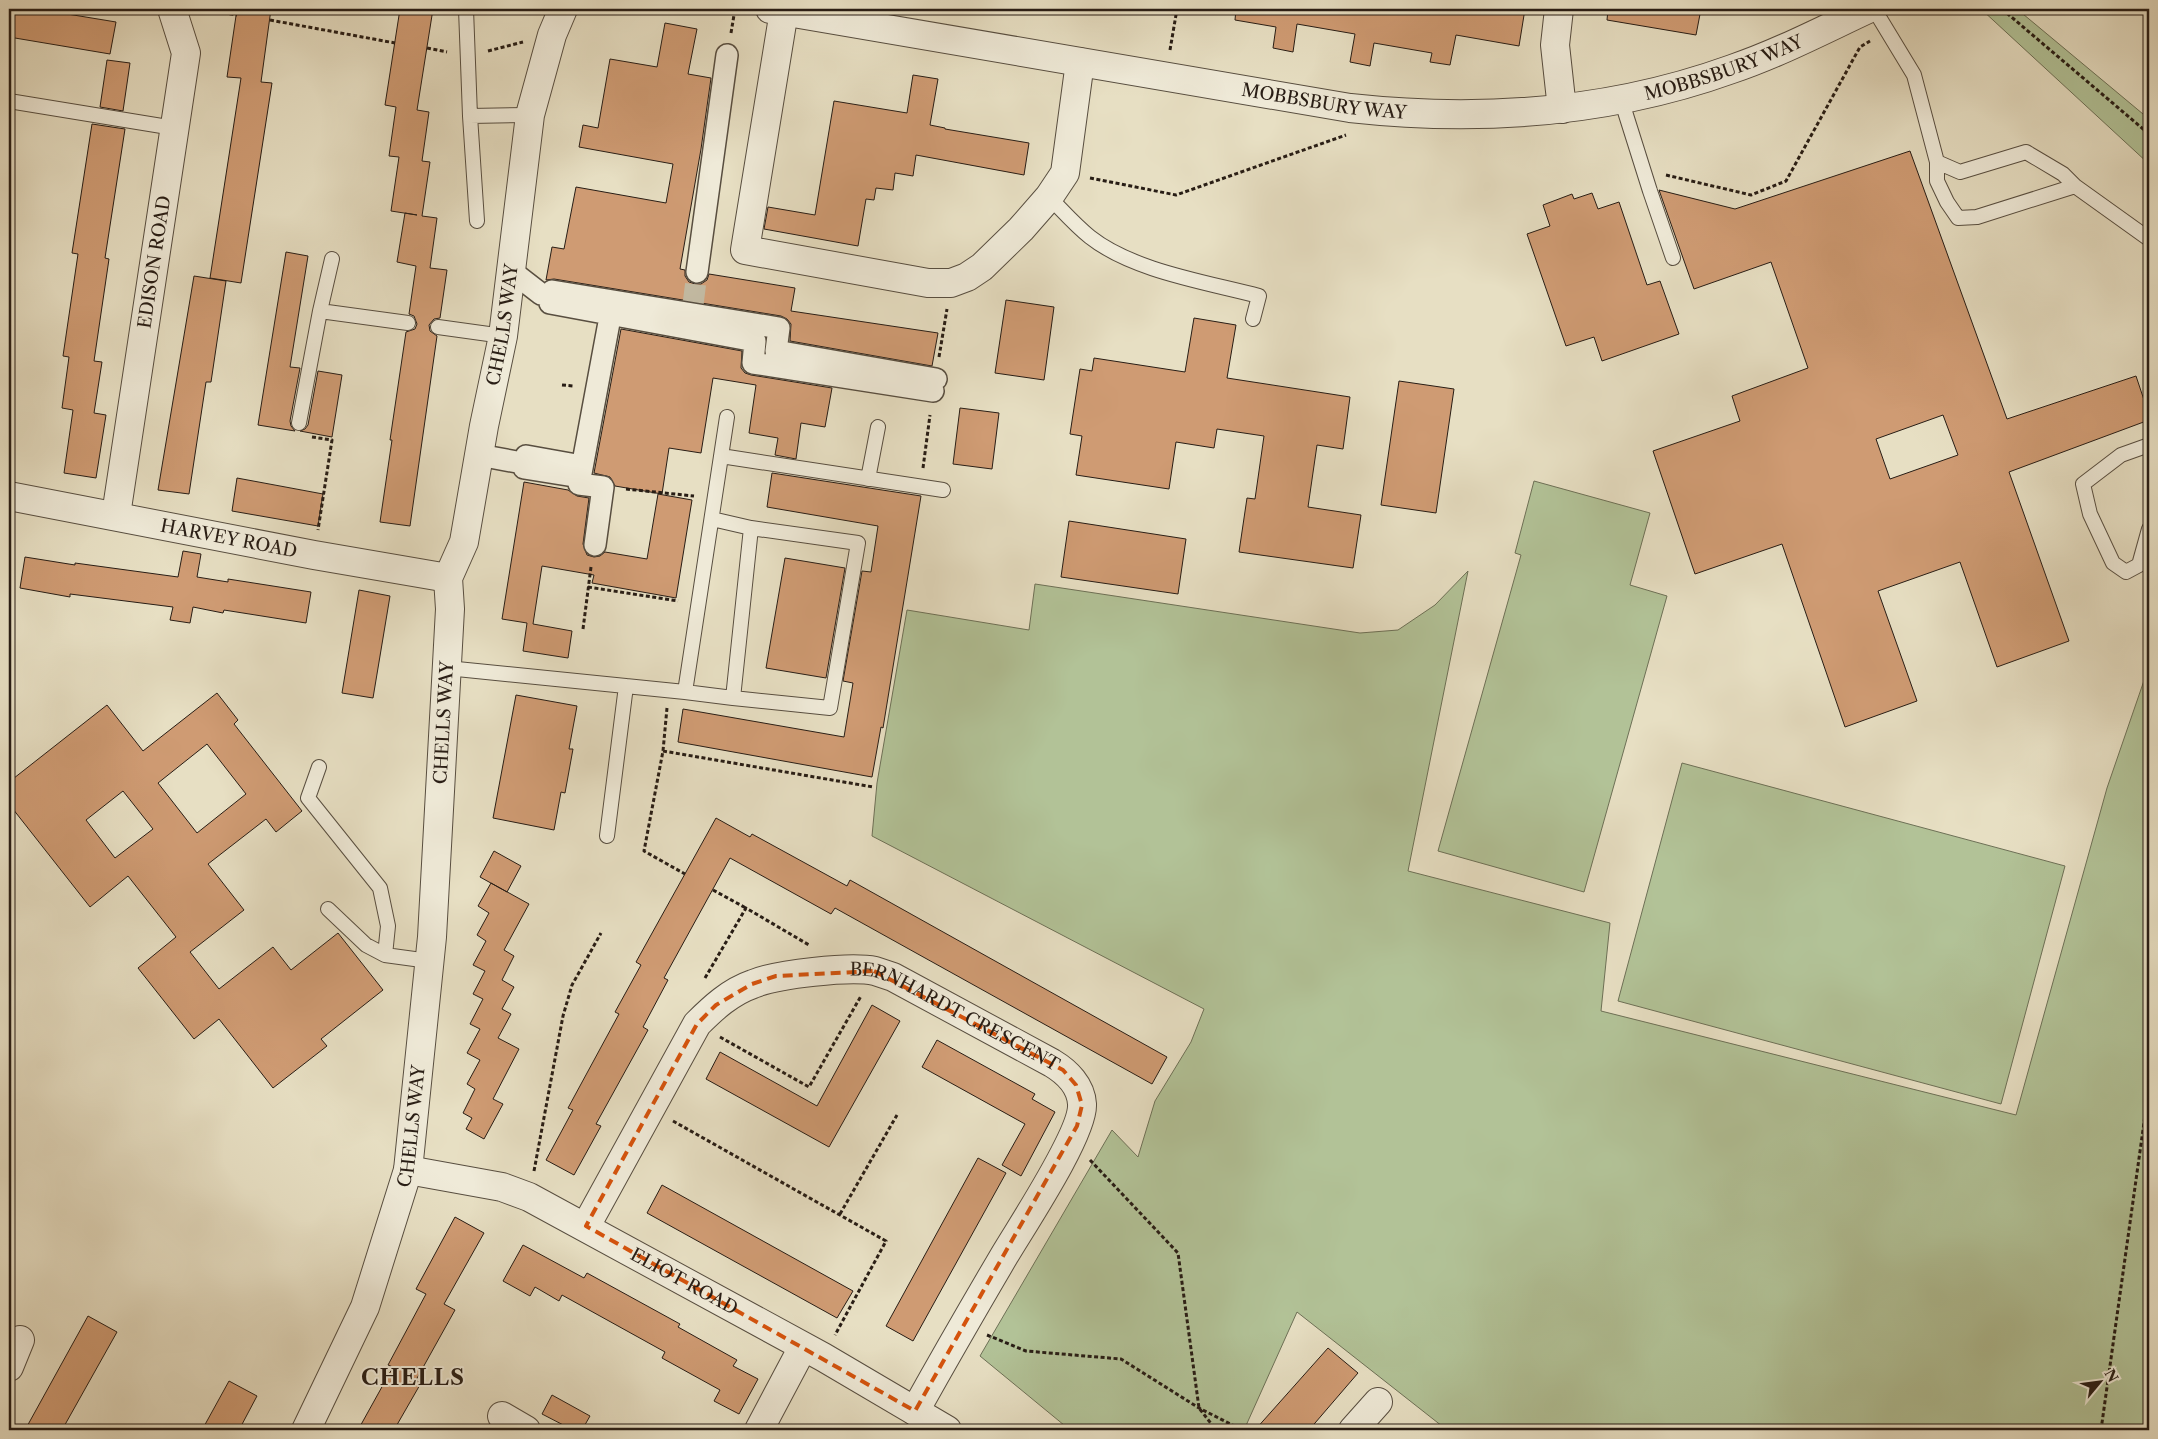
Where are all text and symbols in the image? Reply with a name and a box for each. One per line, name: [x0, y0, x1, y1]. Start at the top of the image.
street label: MOBBSBURY WAY: [1642, 30, 1808, 105]
street label: MOBBSBURY WAY: [1240, 79, 1409, 124]
street label: EDISON ROAD: [133, 194, 175, 330]
street label: CHELLS WAY: [482, 261, 523, 388]
street label: HARVEY ROAD: [159, 515, 299, 563]
street label: CHELLS WAY: [429, 659, 458, 785]
street label: BERNHARDT CRESCENT: [850, 958, 1064, 1076]
street label: CHELLS WAY: [392, 1063, 430, 1190]
street label: ELIOT ROAD: [627, 1243, 742, 1320]
north arrow: [2076, 1356, 2126, 1406]
district label: CHELLS: [361, 1364, 465, 1391]
text: N: [2101, 1366, 2122, 1385]

